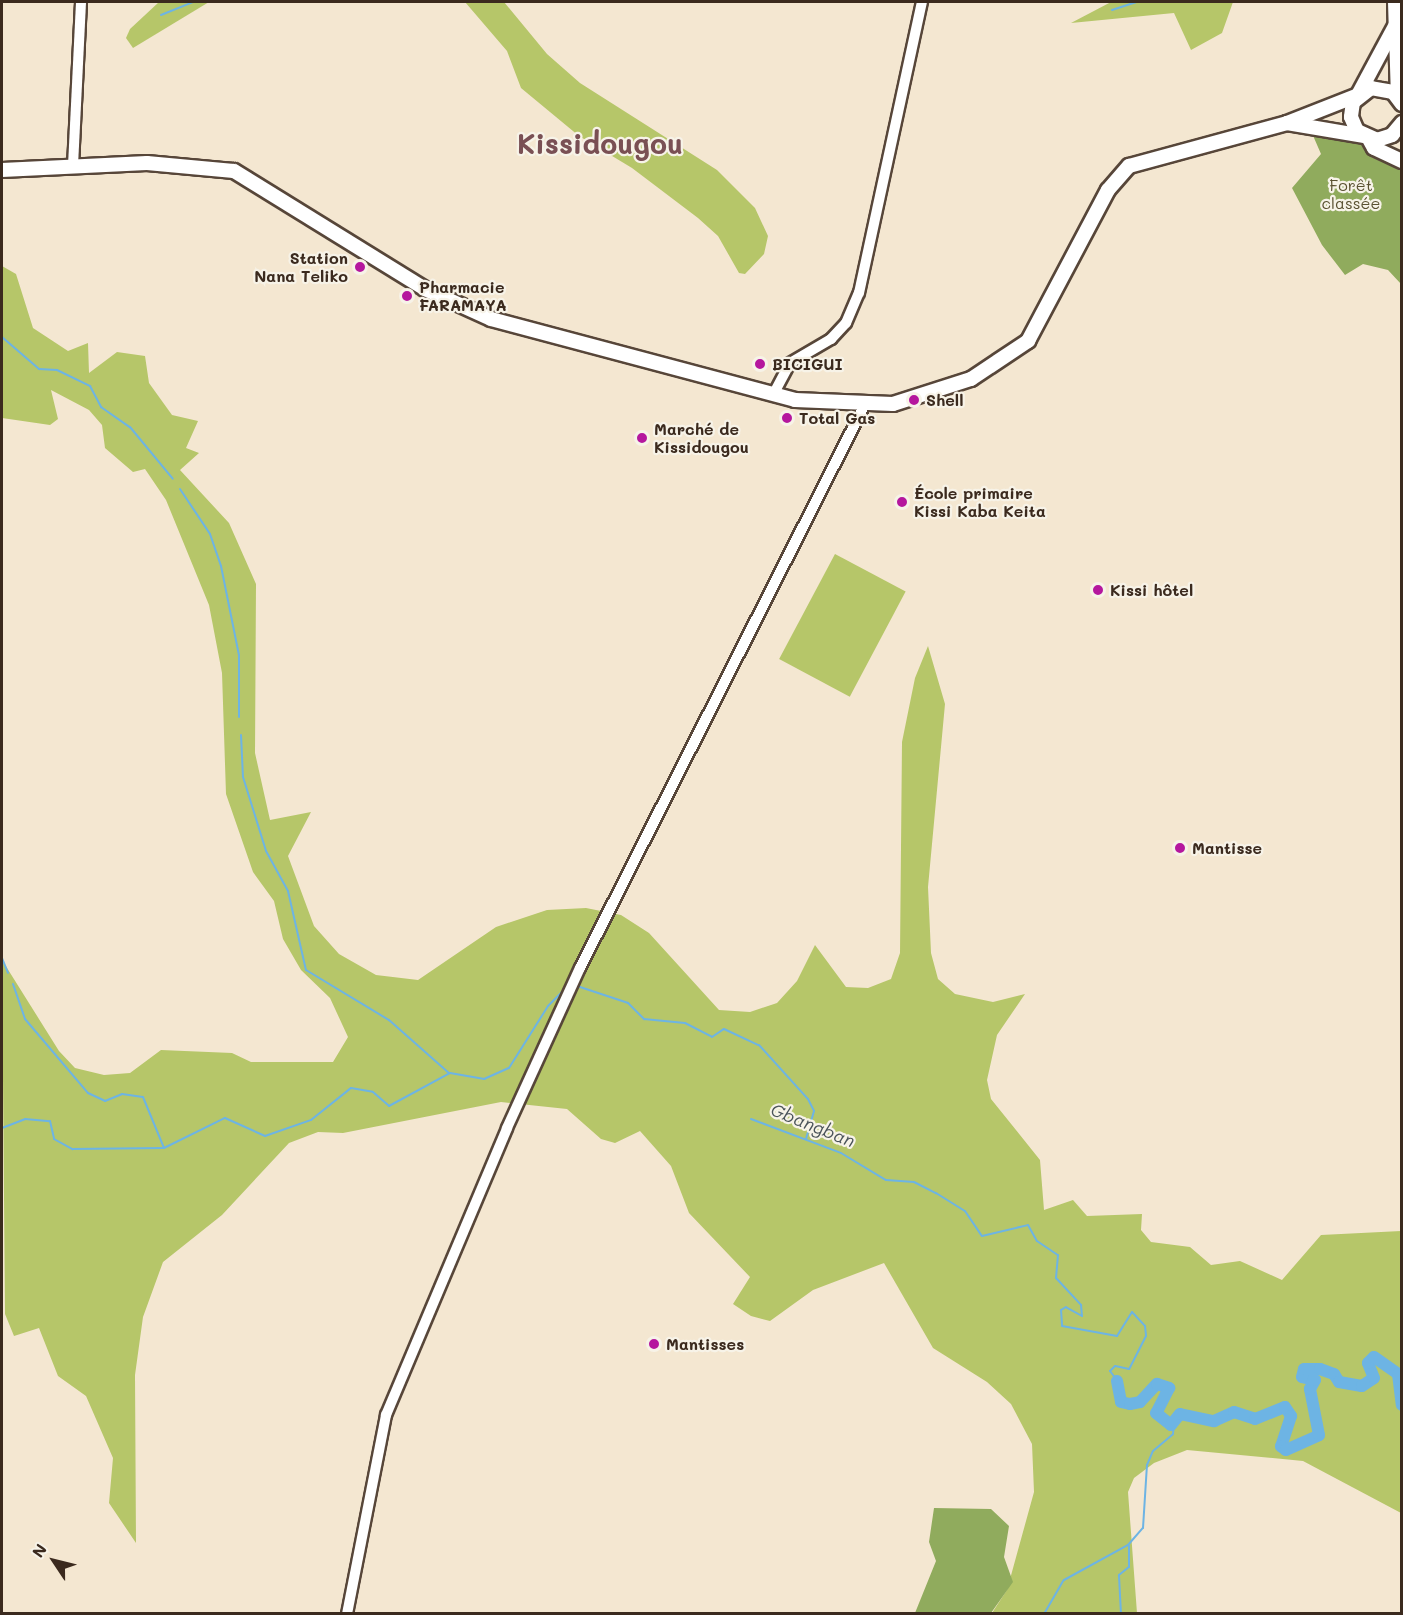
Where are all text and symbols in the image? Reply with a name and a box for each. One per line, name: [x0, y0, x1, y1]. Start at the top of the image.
district label: Kissidougou: [517, 126, 683, 160]
park label: Forêt classée: [1322, 175, 1380, 213]
place label: Station Nana Teliko: [254, 248, 348, 286]
marker: Station Nana Teliko: [353, 260, 367, 274]
place label: Pharmacie FARAMAYA: [419, 277, 507, 315]
marker: Pharmacie FARAMAYA: [400, 289, 414, 303]
place label: BICIGUI: [772, 354, 843, 374]
marker: BICIGUI: [753, 357, 767, 371]
place label: Shell: [926, 390, 963, 410]
marker: Shell: [907, 393, 921, 407]
place label: Total Gas: [799, 408, 875, 428]
marker: Total Gas: [780, 411, 794, 425]
place label: Marché de Kissidougou: [654, 419, 749, 457]
marker: Marché de Kissidougou: [635, 431, 649, 445]
place label: École primaire Kissi Kaba Keita: [914, 483, 1046, 521]
marker: École primaire Kissi Kaba Keita: [895, 495, 909, 509]
place label: Kissi hôtel: [1110, 580, 1193, 600]
marker: Kissi hôtel: [1091, 583, 1105, 597]
place label: Mantisse: [1192, 838, 1262, 858]
marker: Mantisse: [1173, 841, 1187, 855]
water label: Gbangban: [768, 1098, 858, 1152]
place label: Mantisses: [666, 1334, 744, 1354]
marker: Mantisses: [647, 1337, 661, 1351]
north arrow: [24, 1531, 84, 1591]
text: N: [27, 1539, 51, 1561]

